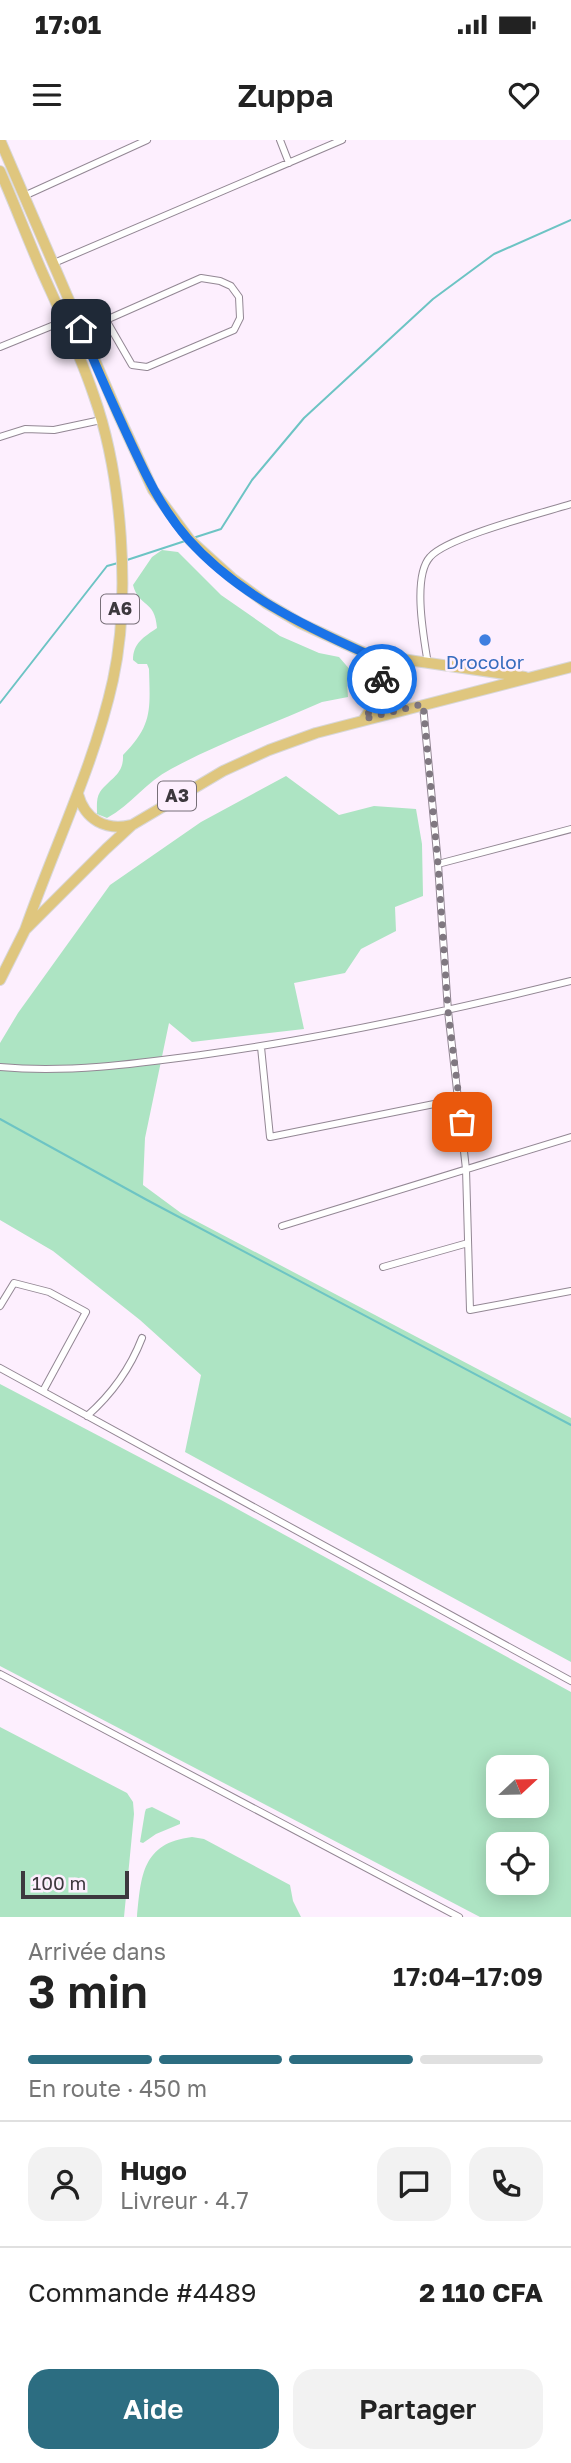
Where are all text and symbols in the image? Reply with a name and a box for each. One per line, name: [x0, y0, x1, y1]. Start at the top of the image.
text: 17:01: [35, 9, 101, 40]
icon: menu: [28, 76, 66, 114]
text: Zuppa: [237, 76, 334, 114]
icon: heart: [505, 76, 543, 114]
pin: [51, 299, 111, 359]
icon: home: [62, 310, 100, 348]
road number: A6: [101, 594, 139, 624]
marker: Drocolor: [477, 632, 493, 648]
courier: [347, 644, 417, 714]
place label: Drocolor: [446, 650, 525, 673]
icon: bike: [363, 660, 401, 698]
road number: A3: [158, 782, 196, 810]
pin: [432, 1092, 492, 1152]
icon: bag: [443, 1103, 481, 1141]
north arrow: [486, 1755, 550, 1818]
map controls: [486, 1755, 549, 1895]
button: locate: [486, 1832, 549, 1895]
scale bar: [21, 1868, 130, 1900]
text: 100 m: [32, 1871, 86, 1894]
text: Arrivée dans: [28, 1937, 166, 1965]
text: 17:04–17:09: [393, 1961, 543, 1992]
text: 3 min: [28, 1963, 148, 2018]
text: En route · 450 m: [28, 2074, 207, 2102]
button: person: [28, 2147, 102, 2221]
button: chat: [377, 2147, 451, 2221]
button: phone: [469, 2147, 543, 2221]
text: Hugo: [120, 2155, 187, 2186]
text: Livreur · 4.7: [120, 2186, 249, 2214]
text: Commande #4489: [28, 2277, 257, 2308]
text: 2 110 CFA: [419, 2277, 543, 2308]
button: Aide: [28, 2369, 279, 2449]
button: Partager: [293, 2369, 543, 2449]

